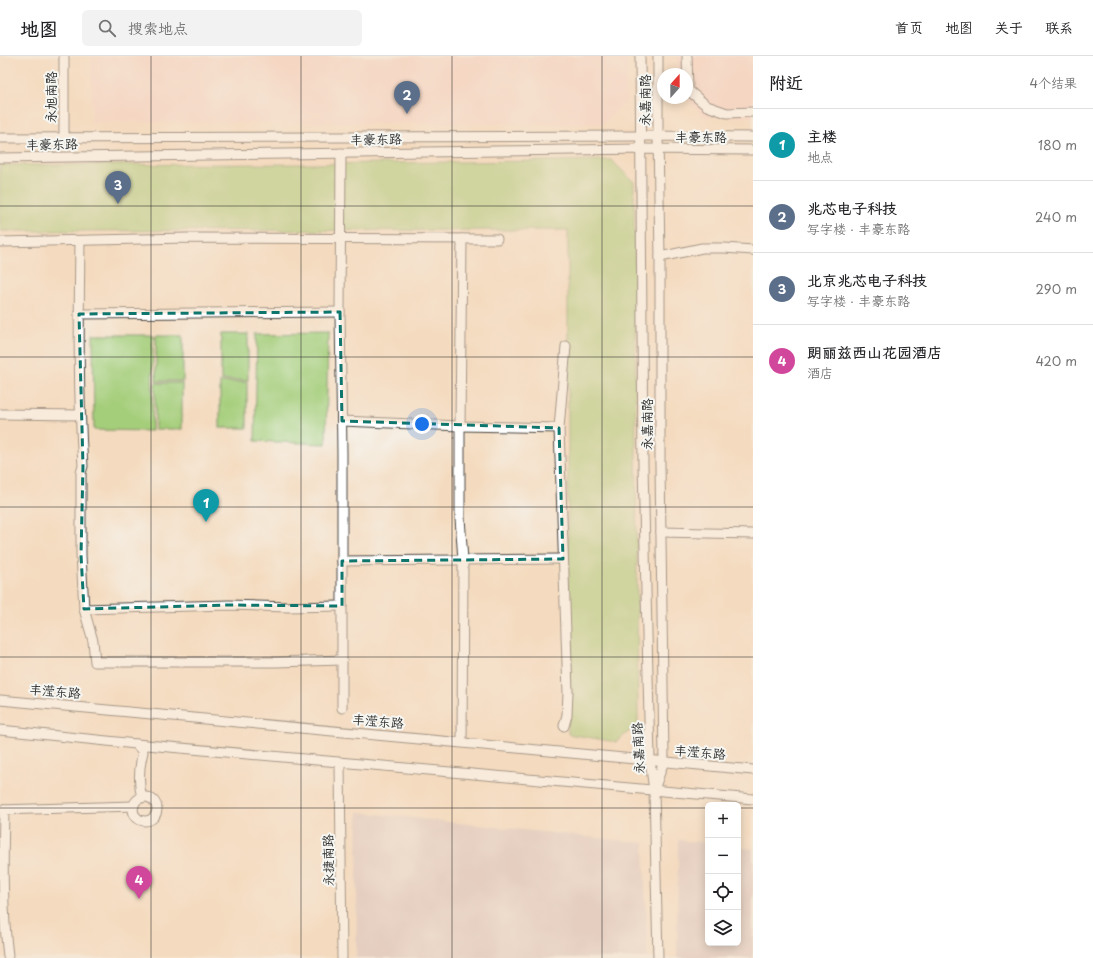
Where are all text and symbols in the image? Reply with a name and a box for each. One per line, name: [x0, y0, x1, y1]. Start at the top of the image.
search box: [82, 10, 362, 46]
text: 地图: [20, 14, 58, 42]
text: 搜索地点: [128, 16, 188, 39]
icon: search: [96, 17, 118, 39]
text: 首页: [895, 17, 923, 38]
text: 地图: [945, 17, 973, 38]
text: 关于: [995, 17, 1023, 38]
text: 联系: [1045, 17, 1073, 38]
north arrow: [657, 68, 693, 104]
text: 附近: [769, 69, 803, 95]
street label: 永旭南路: [41, 71, 60, 123]
text: 4个结果: [1029, 73, 1077, 92]
street label: 永嘉南路: [635, 74, 654, 126]
pin: 2: [394, 81, 420, 114]
text: 主楼: [807, 124, 837, 147]
street label: 丰豪东路: [675, 127, 727, 146]
street label: 丰豪东路: [350, 129, 402, 148]
street label: 丰豪东路: [26, 134, 78, 153]
text: 1: [779, 135, 785, 154]
text: 180 m: [1038, 135, 1077, 154]
text: 地点: [807, 147, 833, 166]
pin: 3: [105, 171, 131, 204]
text: 兆芯电子科技: [807, 196, 897, 219]
text: 2: [777, 207, 787, 226]
text: 240 m: [1035, 207, 1077, 226]
text: 写字楼 · 丰豪东路: [807, 219, 910, 238]
text: 北京兆芯电子科技: [807, 268, 927, 291]
text: 3: [778, 279, 786, 298]
text: 290 m: [1036, 279, 1077, 298]
text: 写字楼 · 丰豪东路: [807, 291, 910, 310]
text: 朗丽兹西山花园酒店: [807, 340, 942, 363]
text: 4: [778, 351, 786, 370]
text: 420 m: [1035, 351, 1077, 370]
text: 酒店: [807, 363, 833, 382]
street label: 永嘉南路: [637, 398, 656, 450]
your location: [412, 414, 432, 434]
pin: 1: [193, 489, 219, 522]
street label: 丰滢东路: [28, 679, 82, 702]
street label: 丰滢东路: [351, 709, 405, 732]
street label: 永嘉南路: [627, 722, 648, 774]
street label: 丰滢东路: [673, 740, 727, 763]
map controls: [705, 802, 741, 946]
button: +: [705, 802, 741, 838]
street label: 永捷南路: [318, 834, 337, 886]
button: −: [705, 838, 741, 874]
pin: 4: [126, 866, 152, 899]
button: locate: [705, 874, 741, 910]
button: layers: [705, 910, 741, 946]

